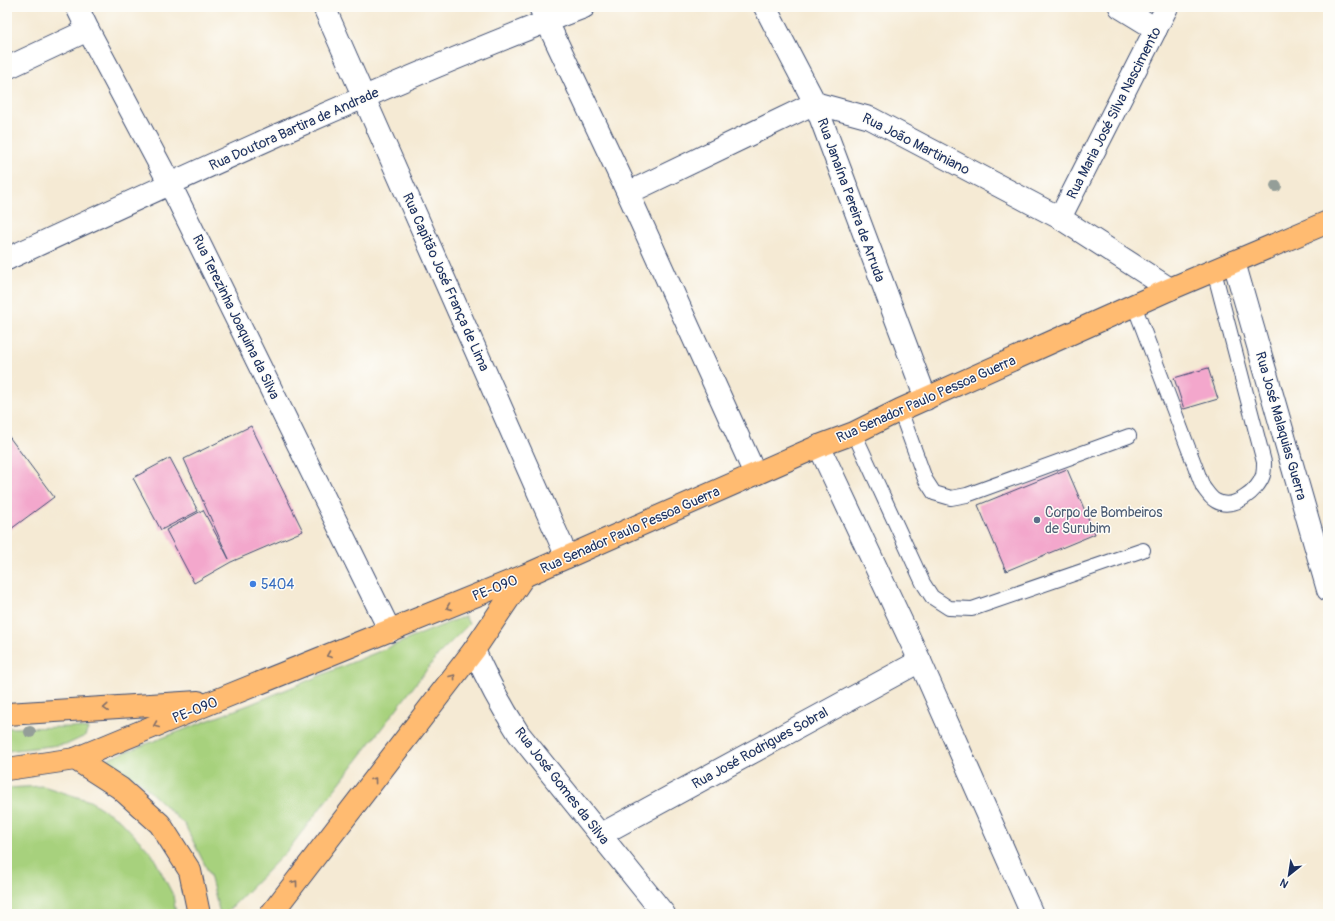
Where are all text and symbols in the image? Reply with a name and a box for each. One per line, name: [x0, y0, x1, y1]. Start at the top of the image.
street label: Rua Maria José Silva Nascimento: [1063, 24, 1165, 202]
street label: Rua Doutora Bartira de Andrade: [206, 84, 382, 174]
street label: Rua João Martiniano: [859, 110, 973, 179]
street label: Rua Janaína Pereira de Arruda: [813, 116, 889, 284]
street label: Rua Capitão José França de Lima: [399, 190, 493, 374]
street label: Rua Terezinha Joaquina da Silva: [189, 232, 283, 402]
street label: Rua José Malaquias Guerra: [1252, 350, 1310, 502]
street label: Rua Senador Paulo Pessoa Guerra: [834, 352, 1018, 446]
street label: Rua Senador Paulo Pessoa Guerra: [538, 483, 722, 577]
place label: Corpo de Bombeiros de Surubim: [1045, 504, 1163, 537]
marker: Corpo de Bombeiros de Surubim: [1032, 515, 1042, 525]
street label: PE-090: [470, 571, 520, 605]
place label: 5404: [261, 576, 294, 593]
marker: 5404: [248, 579, 258, 589]
one-way arrow: [446, 602, 453, 610]
one-way arrow: [325, 651, 332, 659]
one-way arrow: [449, 674, 456, 681]
street label: PE-090: [170, 693, 220, 727]
street label: Rua José Rodrigues Sobral: [689, 703, 831, 793]
one-way arrow: [103, 704, 109, 712]
one-way arrow: [153, 721, 160, 729]
street label: Rua José Gomes da Silva: [511, 724, 613, 848]
one-way arrow: [369, 777, 376, 784]
north arrow: [1269, 855, 1309, 895]
text: N: [1277, 875, 1291, 891]
one-way arrow: [290, 881, 297, 888]

